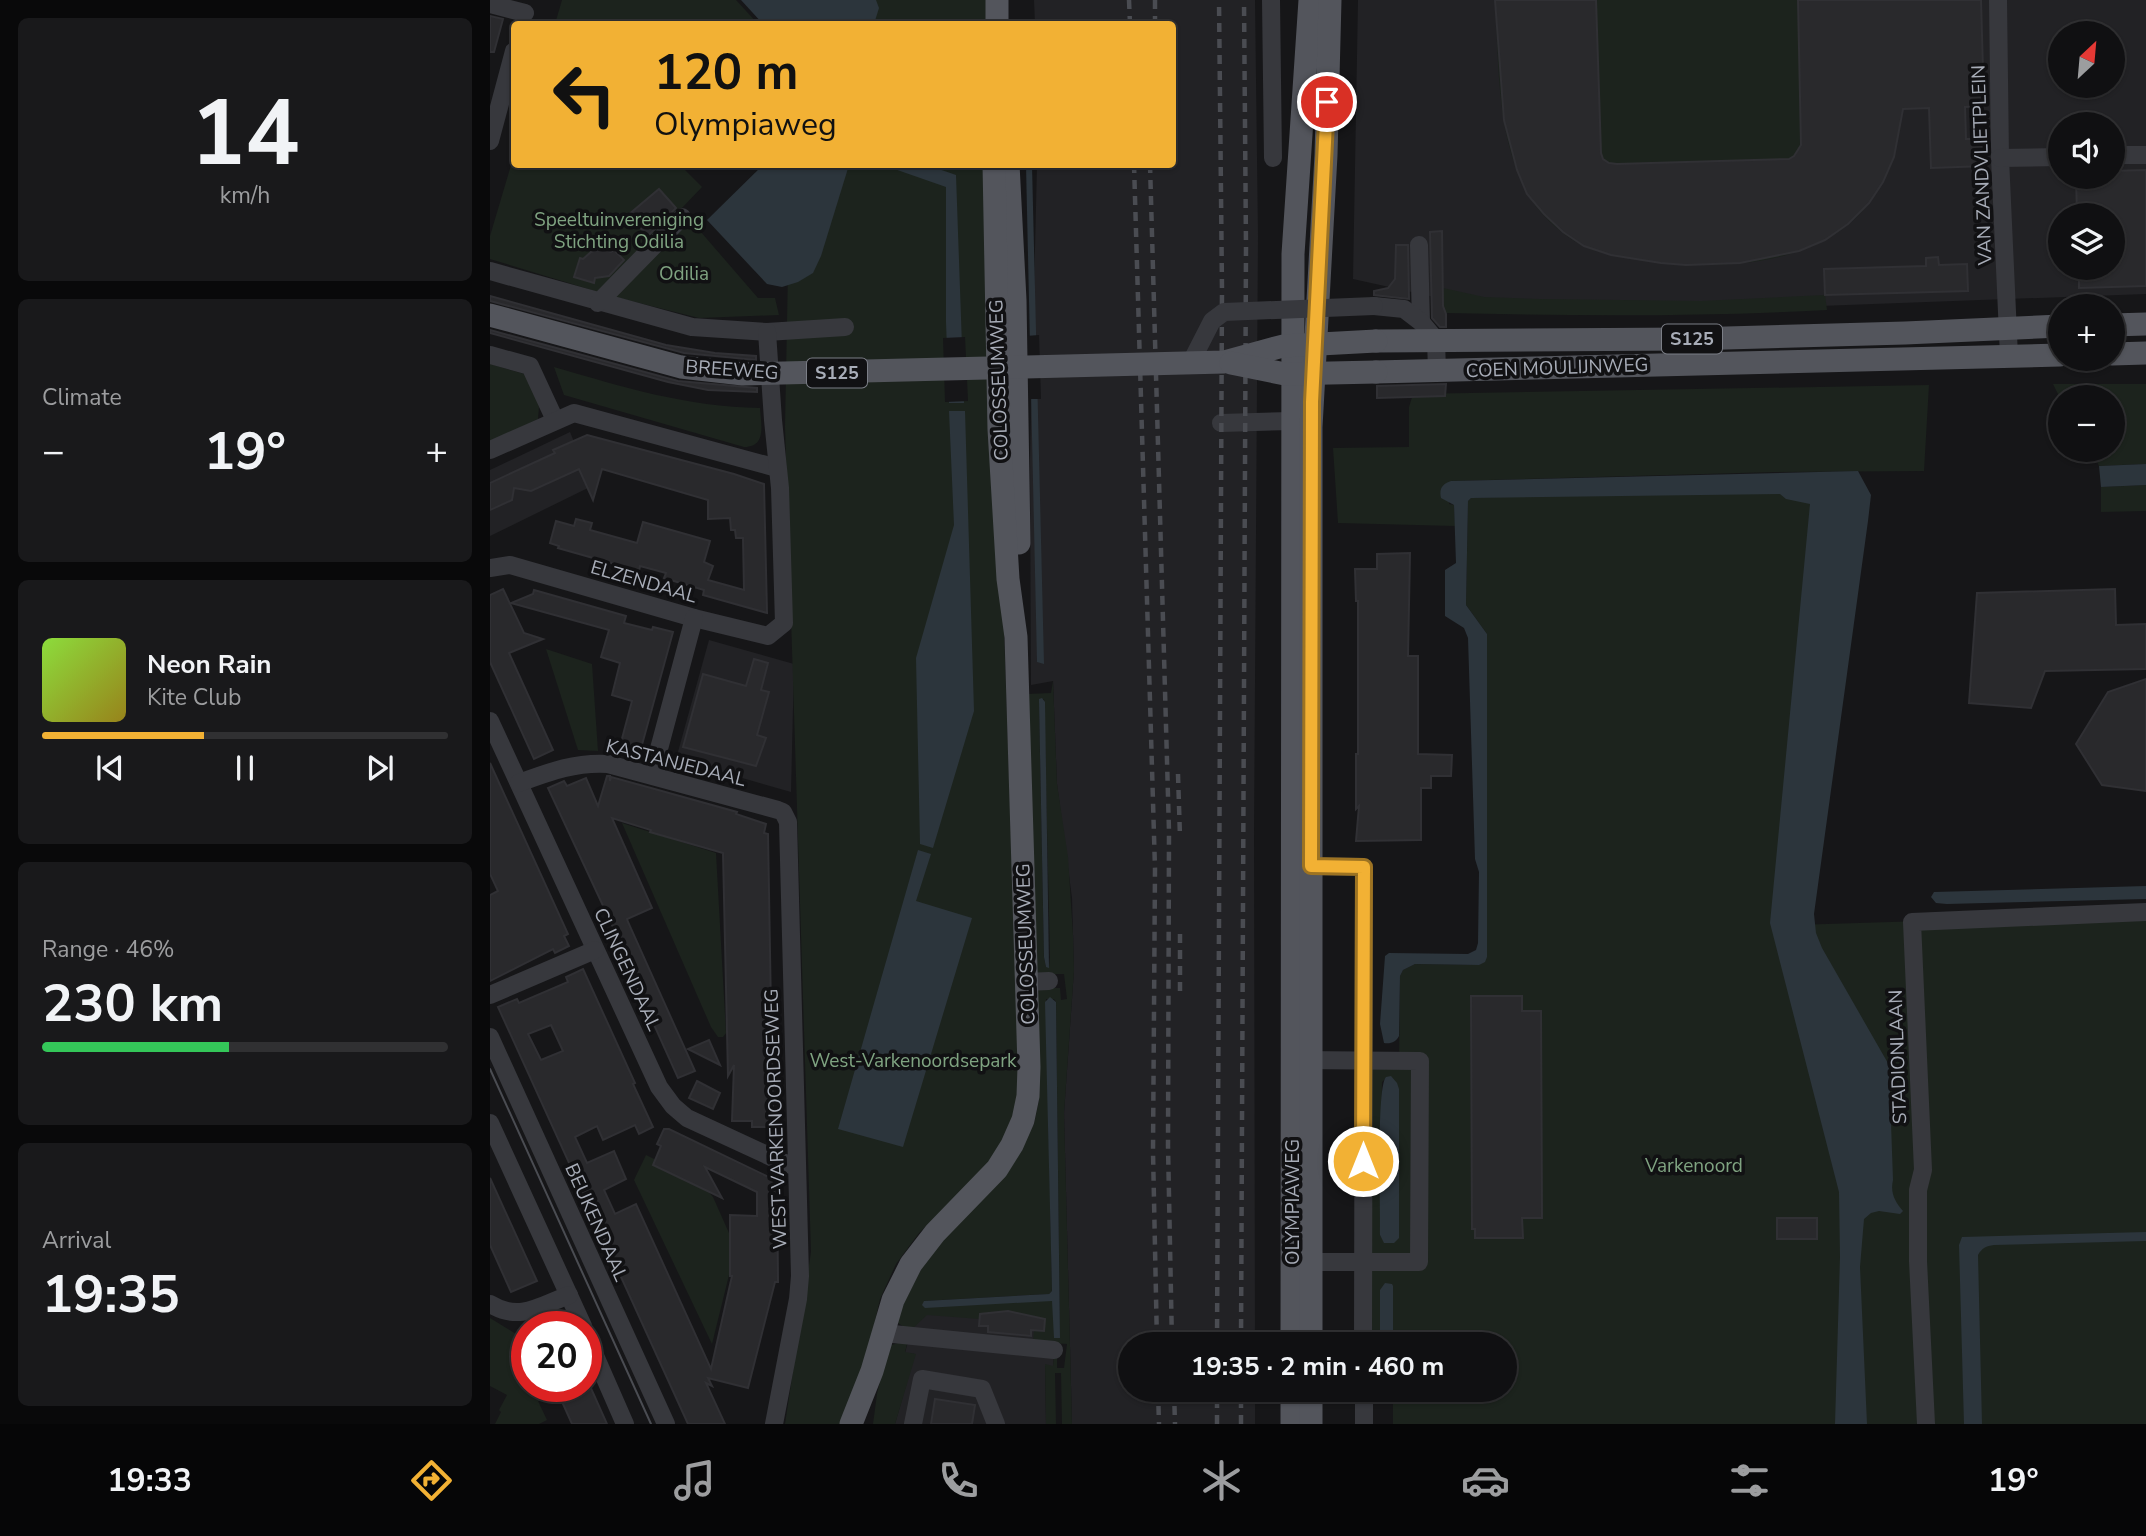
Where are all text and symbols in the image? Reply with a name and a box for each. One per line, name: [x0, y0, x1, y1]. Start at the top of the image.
north arrow: [2048, 21, 2124, 98]
map controls: [2048, 21, 2125, 462]
text: 120 m: [654, 39, 798, 106]
icon: left: [539, 49, 630, 140]
street label: VAN ZANDVLIETPLEIN: [1966, 64, 1999, 267]
text: 14: [190, 72, 300, 196]
pin: [1297, 72, 1357, 132]
icon: arrive: [1308, 83, 1346, 121]
text: Olympiaweg: [654, 103, 837, 146]
button: sound: [2048, 112, 2125, 189]
text: km/h: [220, 180, 270, 211]
button: layers: [2048, 203, 2125, 280]
park label: Speeltuinvereniging Stichting Odilia: [534, 207, 704, 255]
park label: Odilia: [659, 261, 709, 287]
button: +: [2048, 294, 2125, 371]
street label: COLOSSEUMWEG: [983, 299, 1015, 461]
road number: S125: [1662, 324, 1722, 354]
street label: COEN MOULIJNWEG: [1465, 352, 1649, 384]
street label: BREEWEG: [684, 354, 779, 386]
road number: S125: [807, 358, 867, 388]
text: Climate: [42, 382, 122, 413]
button: −: [2048, 385, 2125, 462]
text: 19°: [204, 416, 286, 487]
text: −: [42, 426, 65, 477]
text: +: [425, 426, 448, 477]
street label: ELZENDAAL: [587, 554, 701, 610]
text: Neon Rain: [147, 647, 272, 682]
text: Kite Club: [147, 682, 241, 713]
street label: KASTANJEDAAL: [603, 733, 749, 793]
icon: previous: [91, 749, 129, 787]
icon: pause: [226, 749, 264, 787]
icon: next: [361, 749, 399, 787]
street label: COLOSSEUMWEG: [1010, 863, 1042, 1025]
street label: CLINGENDAAL: [587, 904, 667, 1036]
text: Range · 46%: [42, 934, 174, 965]
text: 230 km: [42, 968, 223, 1039]
street label: WEST-VARKENOORDSEWEG: [758, 988, 794, 1250]
street label: STADIONLAAN: [1883, 989, 1913, 1125]
park label: West-Varkenoordsepark: [809, 1048, 1017, 1074]
position arrow: [1326, 1124, 1400, 1198]
street label: OLYMPIAWEG: [1280, 1139, 1306, 1265]
park label: Varkenoord: [1644, 1153, 1743, 1179]
street label: BEUKENDAAL: [558, 1159, 634, 1286]
text: Arrival: [42, 1225, 111, 1256]
text: 19:35: [42, 1259, 180, 1330]
speed limit sign: 20: [511, 1311, 602, 1402]
text: 19:35 · 2 min · 460 m: [1191, 1349, 1444, 1384]
icon: directions: [407, 1456, 456, 1505]
icon: music: [670, 1456, 719, 1505]
icon: phone: [934, 1456, 983, 1505]
icon: climate: [1197, 1456, 1246, 1505]
icon: car: [1461, 1456, 1510, 1505]
icon: filters: [1725, 1456, 1774, 1505]
text: 19:33: [107, 1459, 192, 1502]
text: 19°: [1988, 1459, 2039, 1502]

